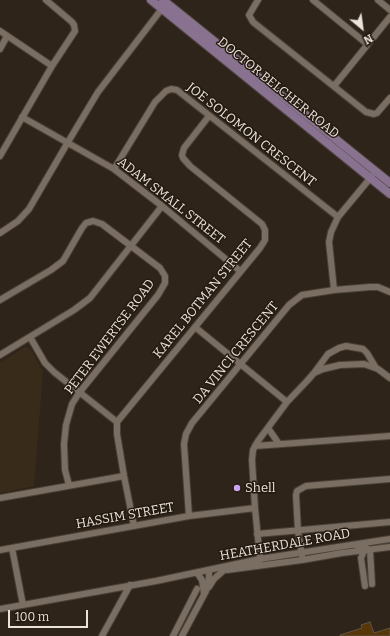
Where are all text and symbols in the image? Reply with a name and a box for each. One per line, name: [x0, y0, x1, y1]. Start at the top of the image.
north arrow: [342, 8, 382, 48]
text: N: [361, 31, 375, 47]
street label: DOCTOR BELCHER ROAD: [214, 34, 342, 142]
street label: JOE SOLOMON CRESCENT: [183, 80, 319, 190]
street label: ADAM SMALL STREET: [114, 154, 228, 248]
street label: KAREL BOTMAN STREET: [150, 236, 256, 362]
street label: PETER EWERTSE ROAD: [62, 276, 158, 398]
street label: DA VINCI CRESCENT: [190, 299, 282, 407]
place label: Shell: [245, 480, 275, 496]
marker: Shell: [232, 483, 242, 493]
street label: HASSIM STREET: [75, 500, 175, 532]
street label: HEATHERDALE ROAD: [219, 526, 351, 564]
scale bar: [10, 602, 90, 628]
text: 100 m: [15, 610, 49, 624]

